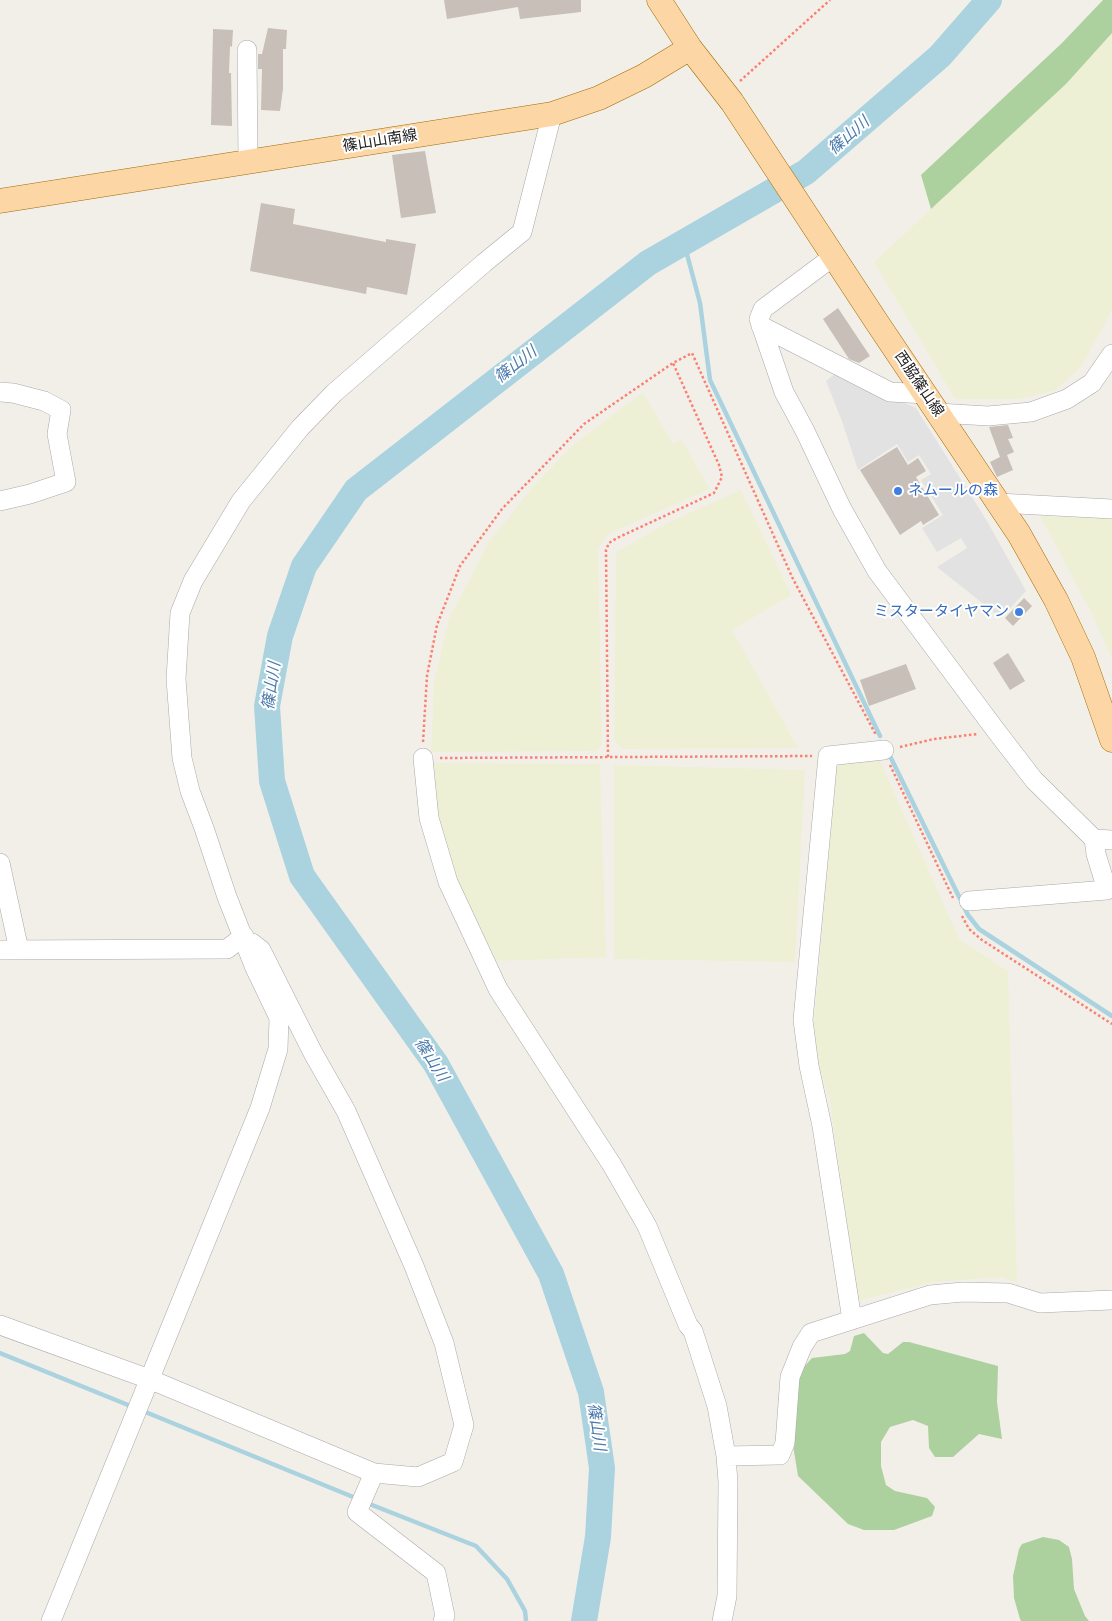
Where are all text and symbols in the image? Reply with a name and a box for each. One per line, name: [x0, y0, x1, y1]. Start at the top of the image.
water label: 篠山川: [825, 113, 873, 159]
street label: 篠山山南線: [342, 126, 418, 156]
water label: 篠山川: [491, 343, 541, 387]
street label: 西脇篠山線: [891, 348, 947, 420]
place label: ネムールの森: [908, 482, 998, 500]
marker: ネムールの森: [892, 485, 904, 497]
place label: ミスタータイヤマン: [874, 603, 1009, 621]
marker: ミスタータイヤマン: [1013, 606, 1025, 618]
water label: 篠山川: [259, 661, 285, 711]
water label: 篠山川: [410, 1035, 452, 1085]
water label: 篠山川: [583, 1402, 609, 1452]

